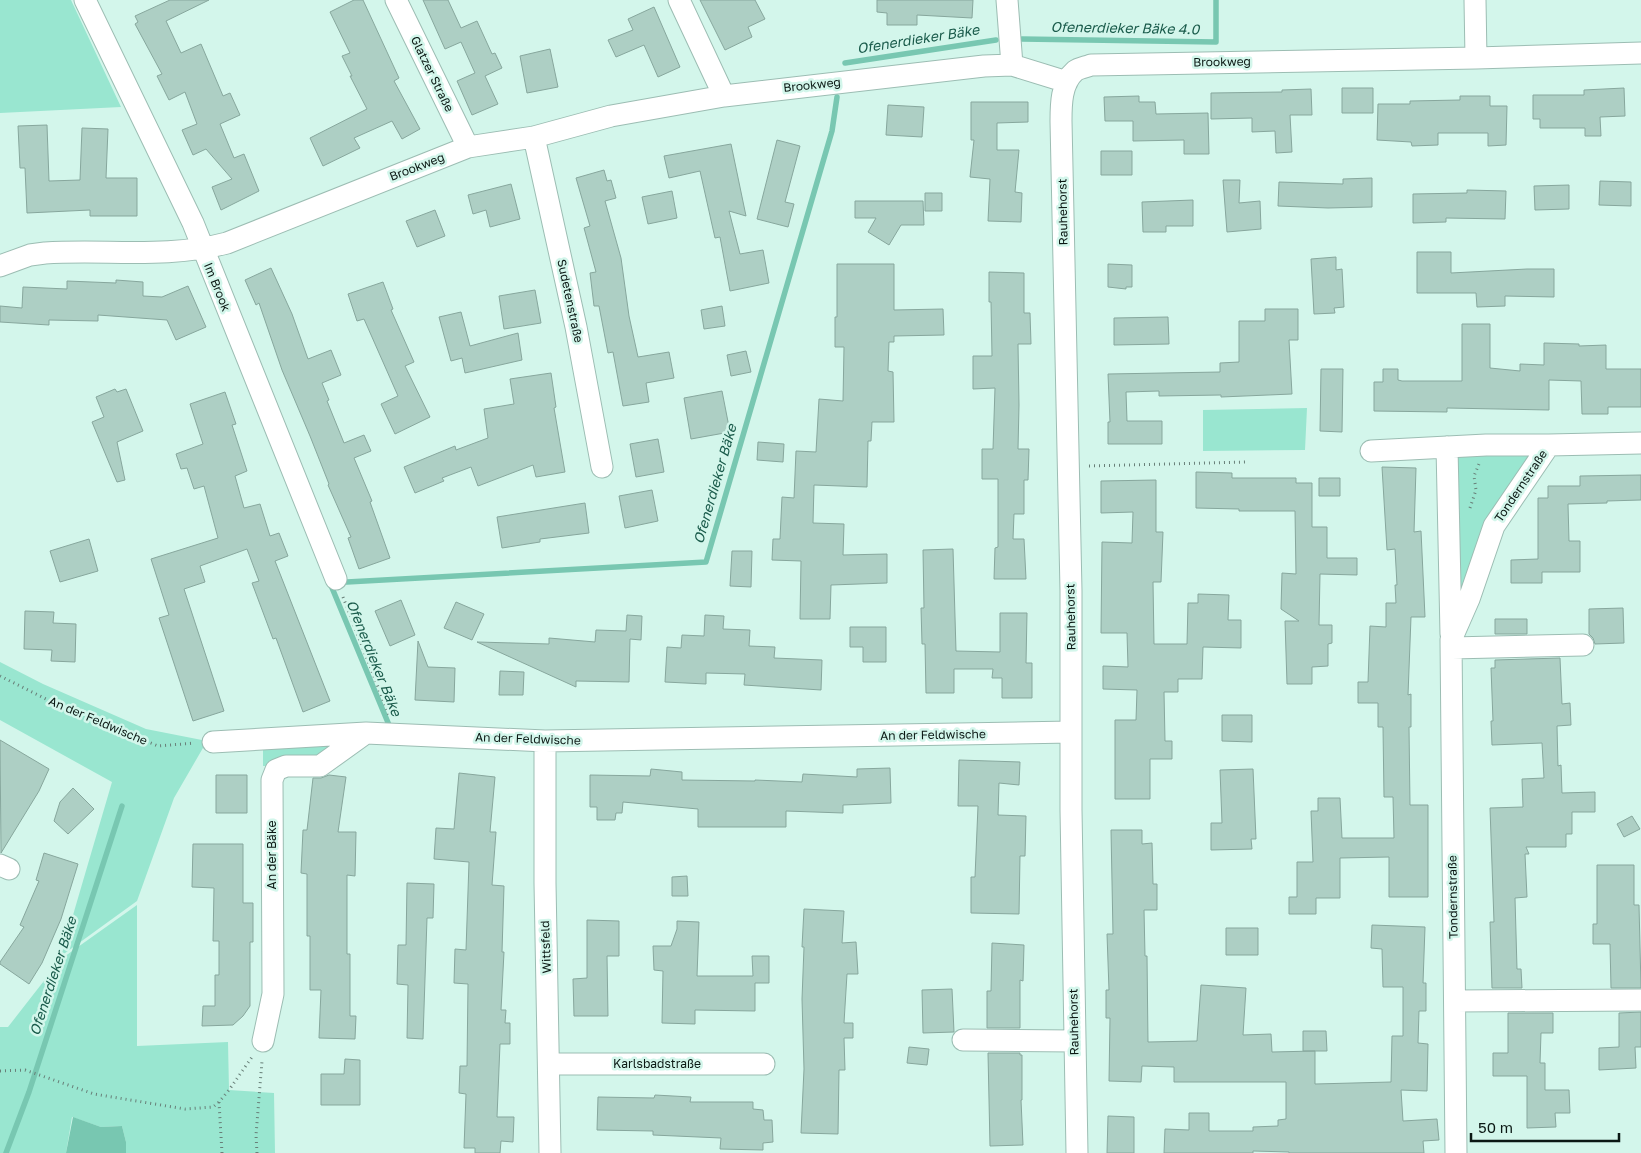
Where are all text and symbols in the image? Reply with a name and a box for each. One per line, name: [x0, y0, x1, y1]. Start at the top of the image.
water label: Ofenerdieker Bäke 4.0: [1051, 18, 1201, 37]
water label: Ofenerdieker Bäke: [855, 20, 981, 57]
street label: Glatzer Straße: [408, 34, 457, 114]
street label: Brookweg: [1193, 53, 1251, 70]
street label: Brookweg: [782, 74, 841, 95]
street label: Brookweg: [387, 149, 447, 184]
street label: Rauhehorst: [1054, 178, 1071, 246]
street label: Sudetenstraße: [554, 258, 587, 344]
street label: Im Brook: [201, 260, 234, 314]
water label: Ofenerdieker Bäke: [689, 421, 740, 546]
street label: Tondernstraße: [1491, 447, 1550, 525]
street label: Rauhehorst: [1062, 583, 1079, 651]
water label: Ofenerdieker Bäke: [343, 597, 406, 719]
street label: An der Feldwische: [47, 693, 150, 748]
street label: An der Feldwische: [880, 726, 986, 743]
street label: An der Feldwische: [475, 729, 581, 748]
street label: An der Bäke: [264, 821, 279, 889]
street label: Tondernstraße: [1444, 855, 1461, 939]
water label: Ofenerdieker Bäke: [25, 914, 80, 1037]
street label: Wittsfeld: [537, 920, 554, 974]
street label: Rauhehorst: [1065, 988, 1082, 1056]
street label: Karlsbadstraße: [613, 1056, 701, 1071]
scale bar: [1471, 1110, 1618, 1142]
text: 50 m: [1478, 1118, 1513, 1136]

